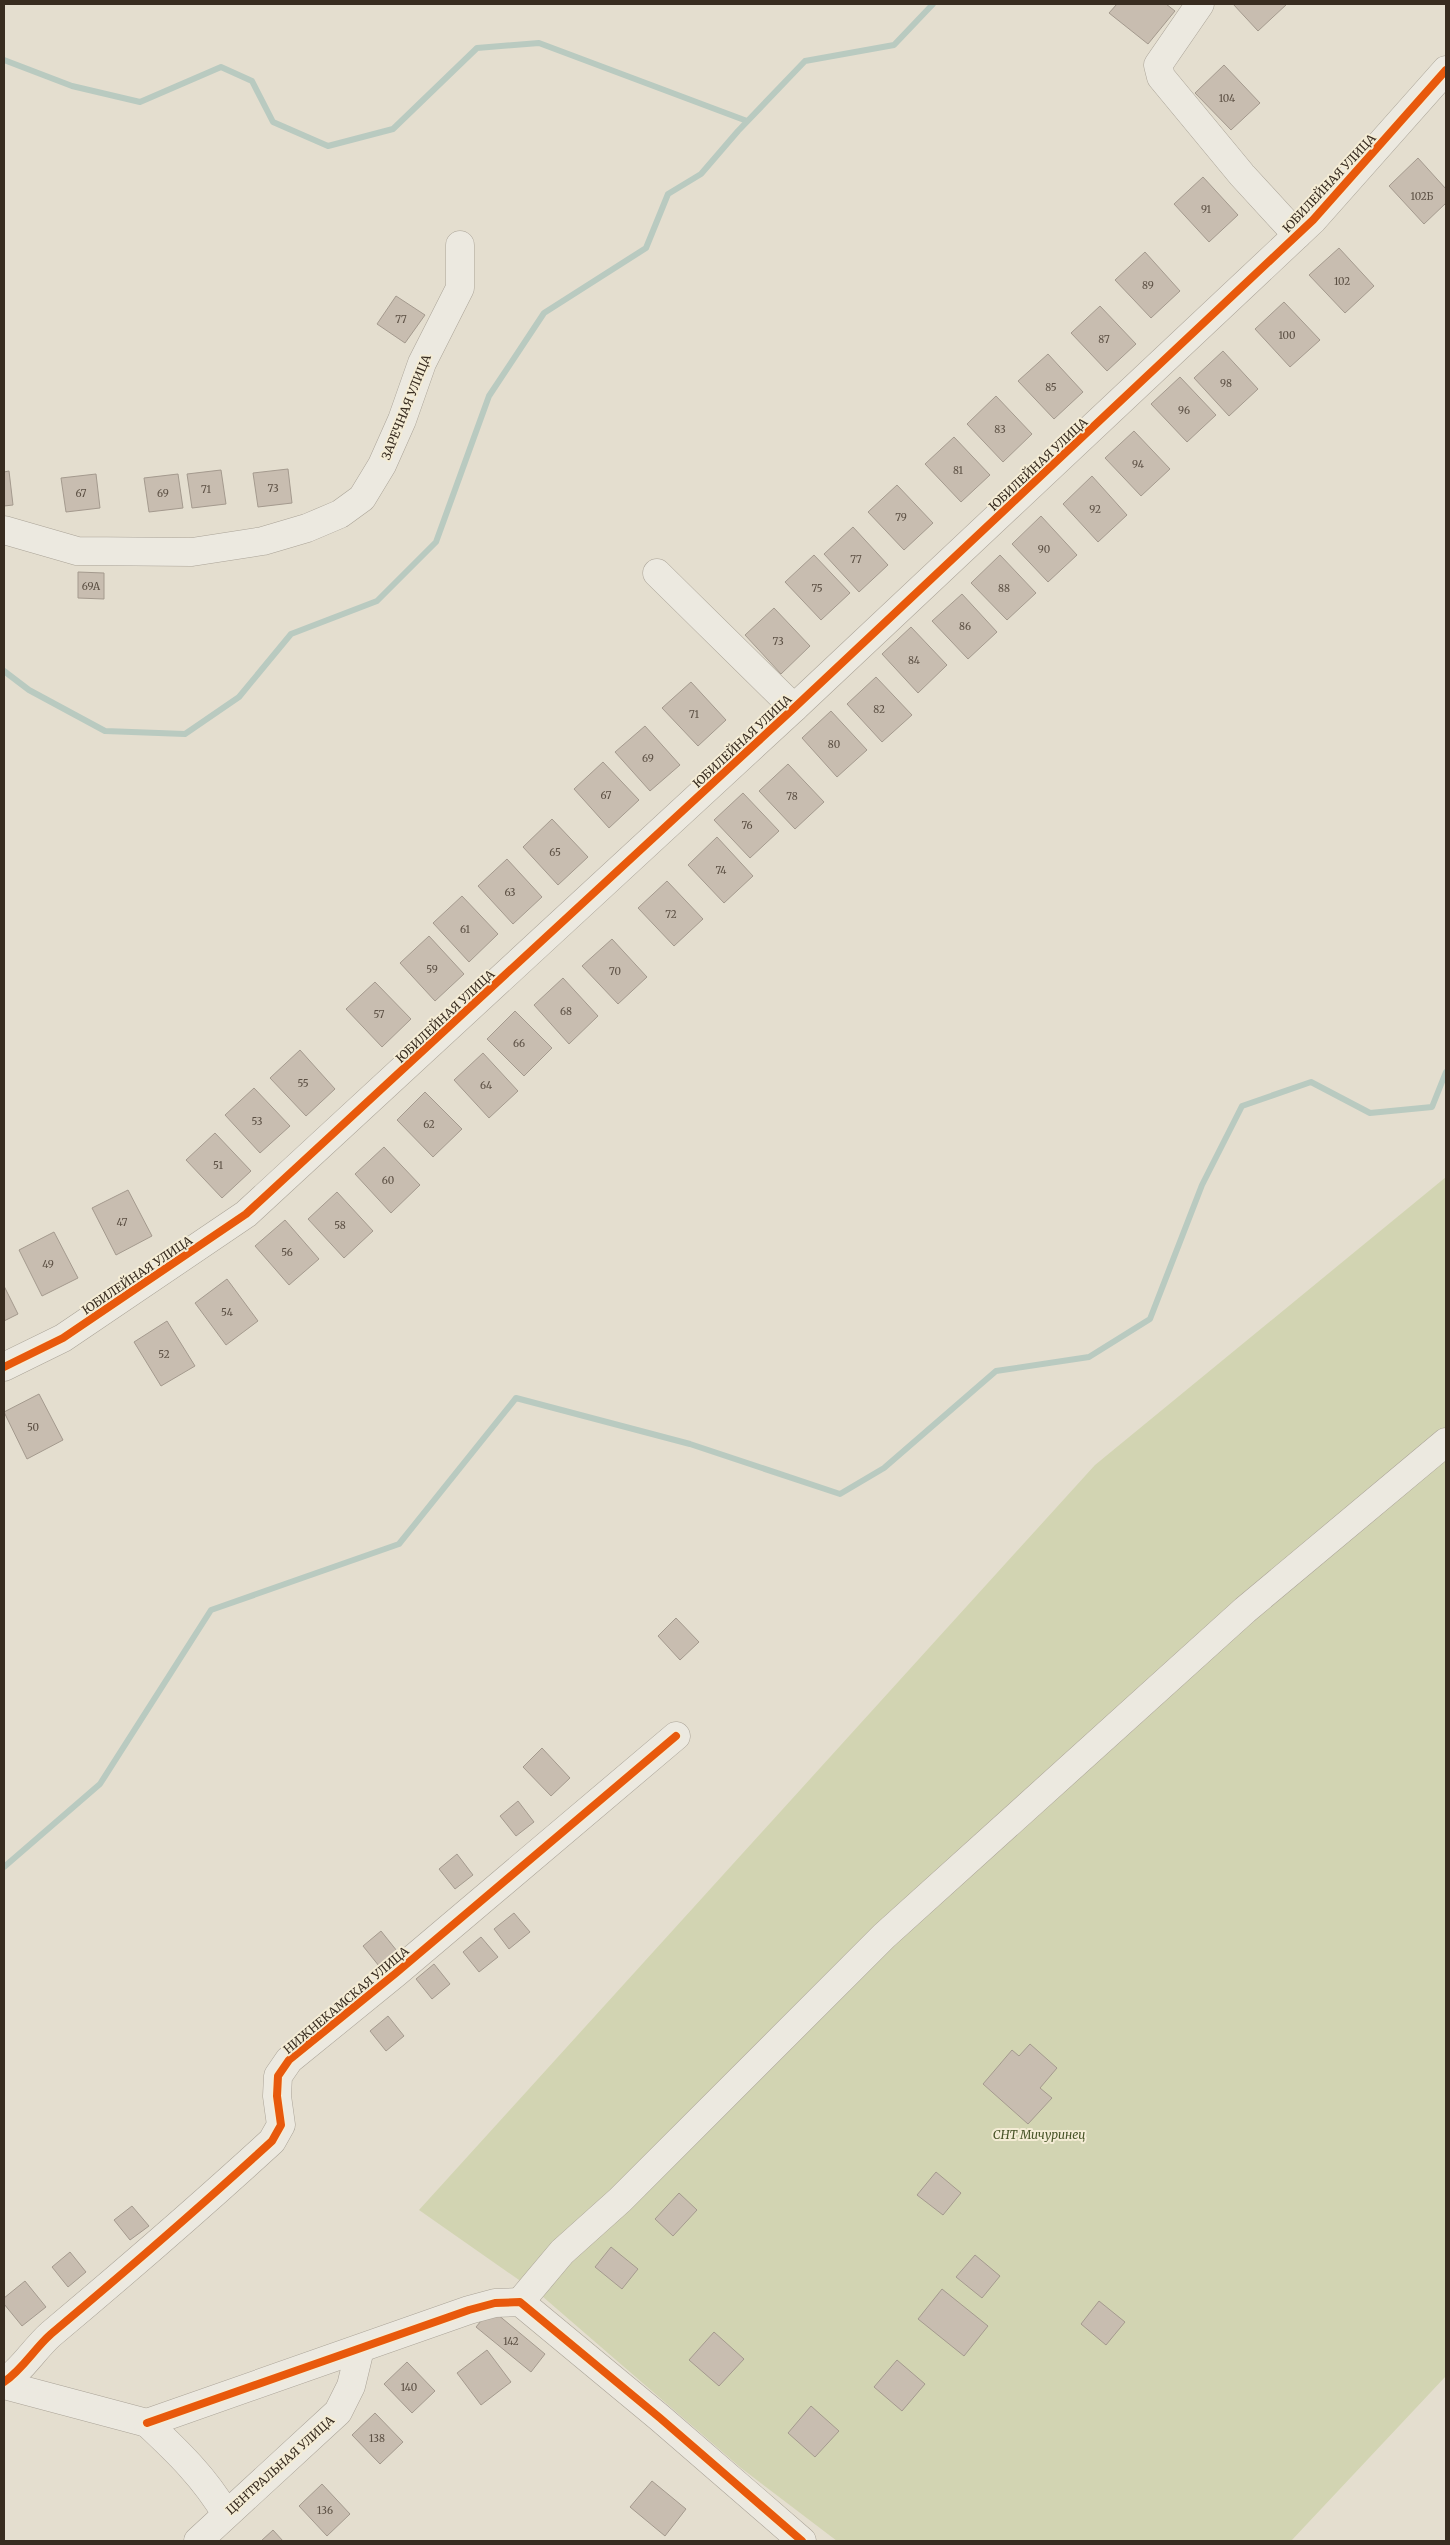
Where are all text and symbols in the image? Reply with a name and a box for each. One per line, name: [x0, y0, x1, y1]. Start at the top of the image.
house number: 104: [1219, 92, 1235, 105]
street label: ЮБИЛЕЙНАЯ УЛИЦА: [1279, 130, 1379, 235]
house number: 102Б: [1411, 190, 1434, 203]
house number: 91: [1201, 203, 1212, 216]
house number: 102: [1334, 275, 1350, 288]
house number: 89: [1142, 279, 1154, 292]
house number: 77: [395, 313, 407, 326]
house number: 100: [1278, 329, 1296, 342]
house number: 87: [1098, 333, 1110, 346]
street label: ЗАРЕЧНАЯ УЛИЦА: [378, 352, 434, 462]
house number: 98: [1220, 377, 1232, 390]
house number: 85: [1045, 381, 1057, 394]
house number: 96: [1178, 404, 1190, 417]
street label: ЮБИЛЕЙНАЯ УЛИЦА: [986, 414, 1091, 514]
house number: 83: [994, 423, 1006, 436]
house number: 94: [1132, 458, 1144, 471]
house number: 81: [953, 464, 964, 477]
house number: 73: [267, 482, 279, 495]
house number: 71: [201, 483, 211, 496]
house number: 67: [76, 487, 87, 500]
house number: 69: [157, 487, 169, 500]
house number: 92: [1089, 503, 1101, 516]
house number: 79: [895, 511, 907, 524]
house number: 90: [1038, 543, 1050, 556]
house number: 77: [850, 553, 862, 566]
house number: 69А: [82, 580, 101, 593]
house number: 75: [811, 582, 823, 595]
house number: 88: [998, 582, 1010, 595]
house number: 86: [959, 620, 971, 633]
house number: 73: [772, 635, 784, 648]
house number: 84: [908, 654, 920, 667]
street label: ЮБИЛЕЙНАЯ УЛИЦА: [690, 691, 795, 791]
house number: 82: [873, 703, 885, 716]
house number: 71: [689, 708, 699, 721]
house number: 80: [828, 738, 840, 751]
house number: 69: [642, 752, 654, 765]
house number: 67: [601, 789, 612, 802]
house number: 78: [786, 790, 798, 803]
house number: 76: [741, 819, 753, 832]
house number: 65: [549, 846, 561, 859]
house number: 74: [716, 864, 727, 877]
house number: 63: [504, 886, 516, 899]
house number: 72: [665, 908, 677, 921]
house number: 61: [460, 923, 470, 936]
house number: 59: [426, 963, 438, 976]
house number: 70: [609, 965, 621, 978]
street label: ЮБИЛЕЙНАЯ УЛИЦА: [393, 966, 498, 1066]
house number: 68: [560, 1005, 572, 1018]
house number: 57: [373, 1008, 385, 1021]
house number: 66: [513, 1037, 525, 1050]
house number: 55: [297, 1077, 309, 1090]
house number: 64: [480, 1079, 492, 1092]
house number: 53: [251, 1115, 263, 1128]
house number: 62: [423, 1118, 435, 1131]
house number: 51: [213, 1159, 223, 1172]
house number: 60: [382, 1174, 394, 1187]
house number: 47: [117, 1216, 128, 1229]
house number: 58: [334, 1219, 346, 1232]
street label: ЮБИЛЕЙНАЯ УЛИЦА: [79, 1232, 195, 1317]
house number: 56: [281, 1246, 293, 1259]
house number: 49: [42, 1258, 54, 1271]
house number: 54: [221, 1306, 233, 1319]
house number: 52: [158, 1348, 170, 1361]
house number: 50: [27, 1421, 39, 1434]
street label: НИЖНЕКАМСКАЯ УЛИЦА: [280, 1943, 412, 2057]
park label: СНТ Мичуринец: [993, 2127, 1085, 2142]
house number: 142: [503, 2335, 519, 2348]
house number: 140: [401, 2381, 417, 2394]
street label: ЦЕНТРАЛЬНАЯ УЛИЦА: [223, 2412, 338, 2518]
house number: 138: [369, 2432, 385, 2445]
house number: 136: [317, 2504, 333, 2517]

